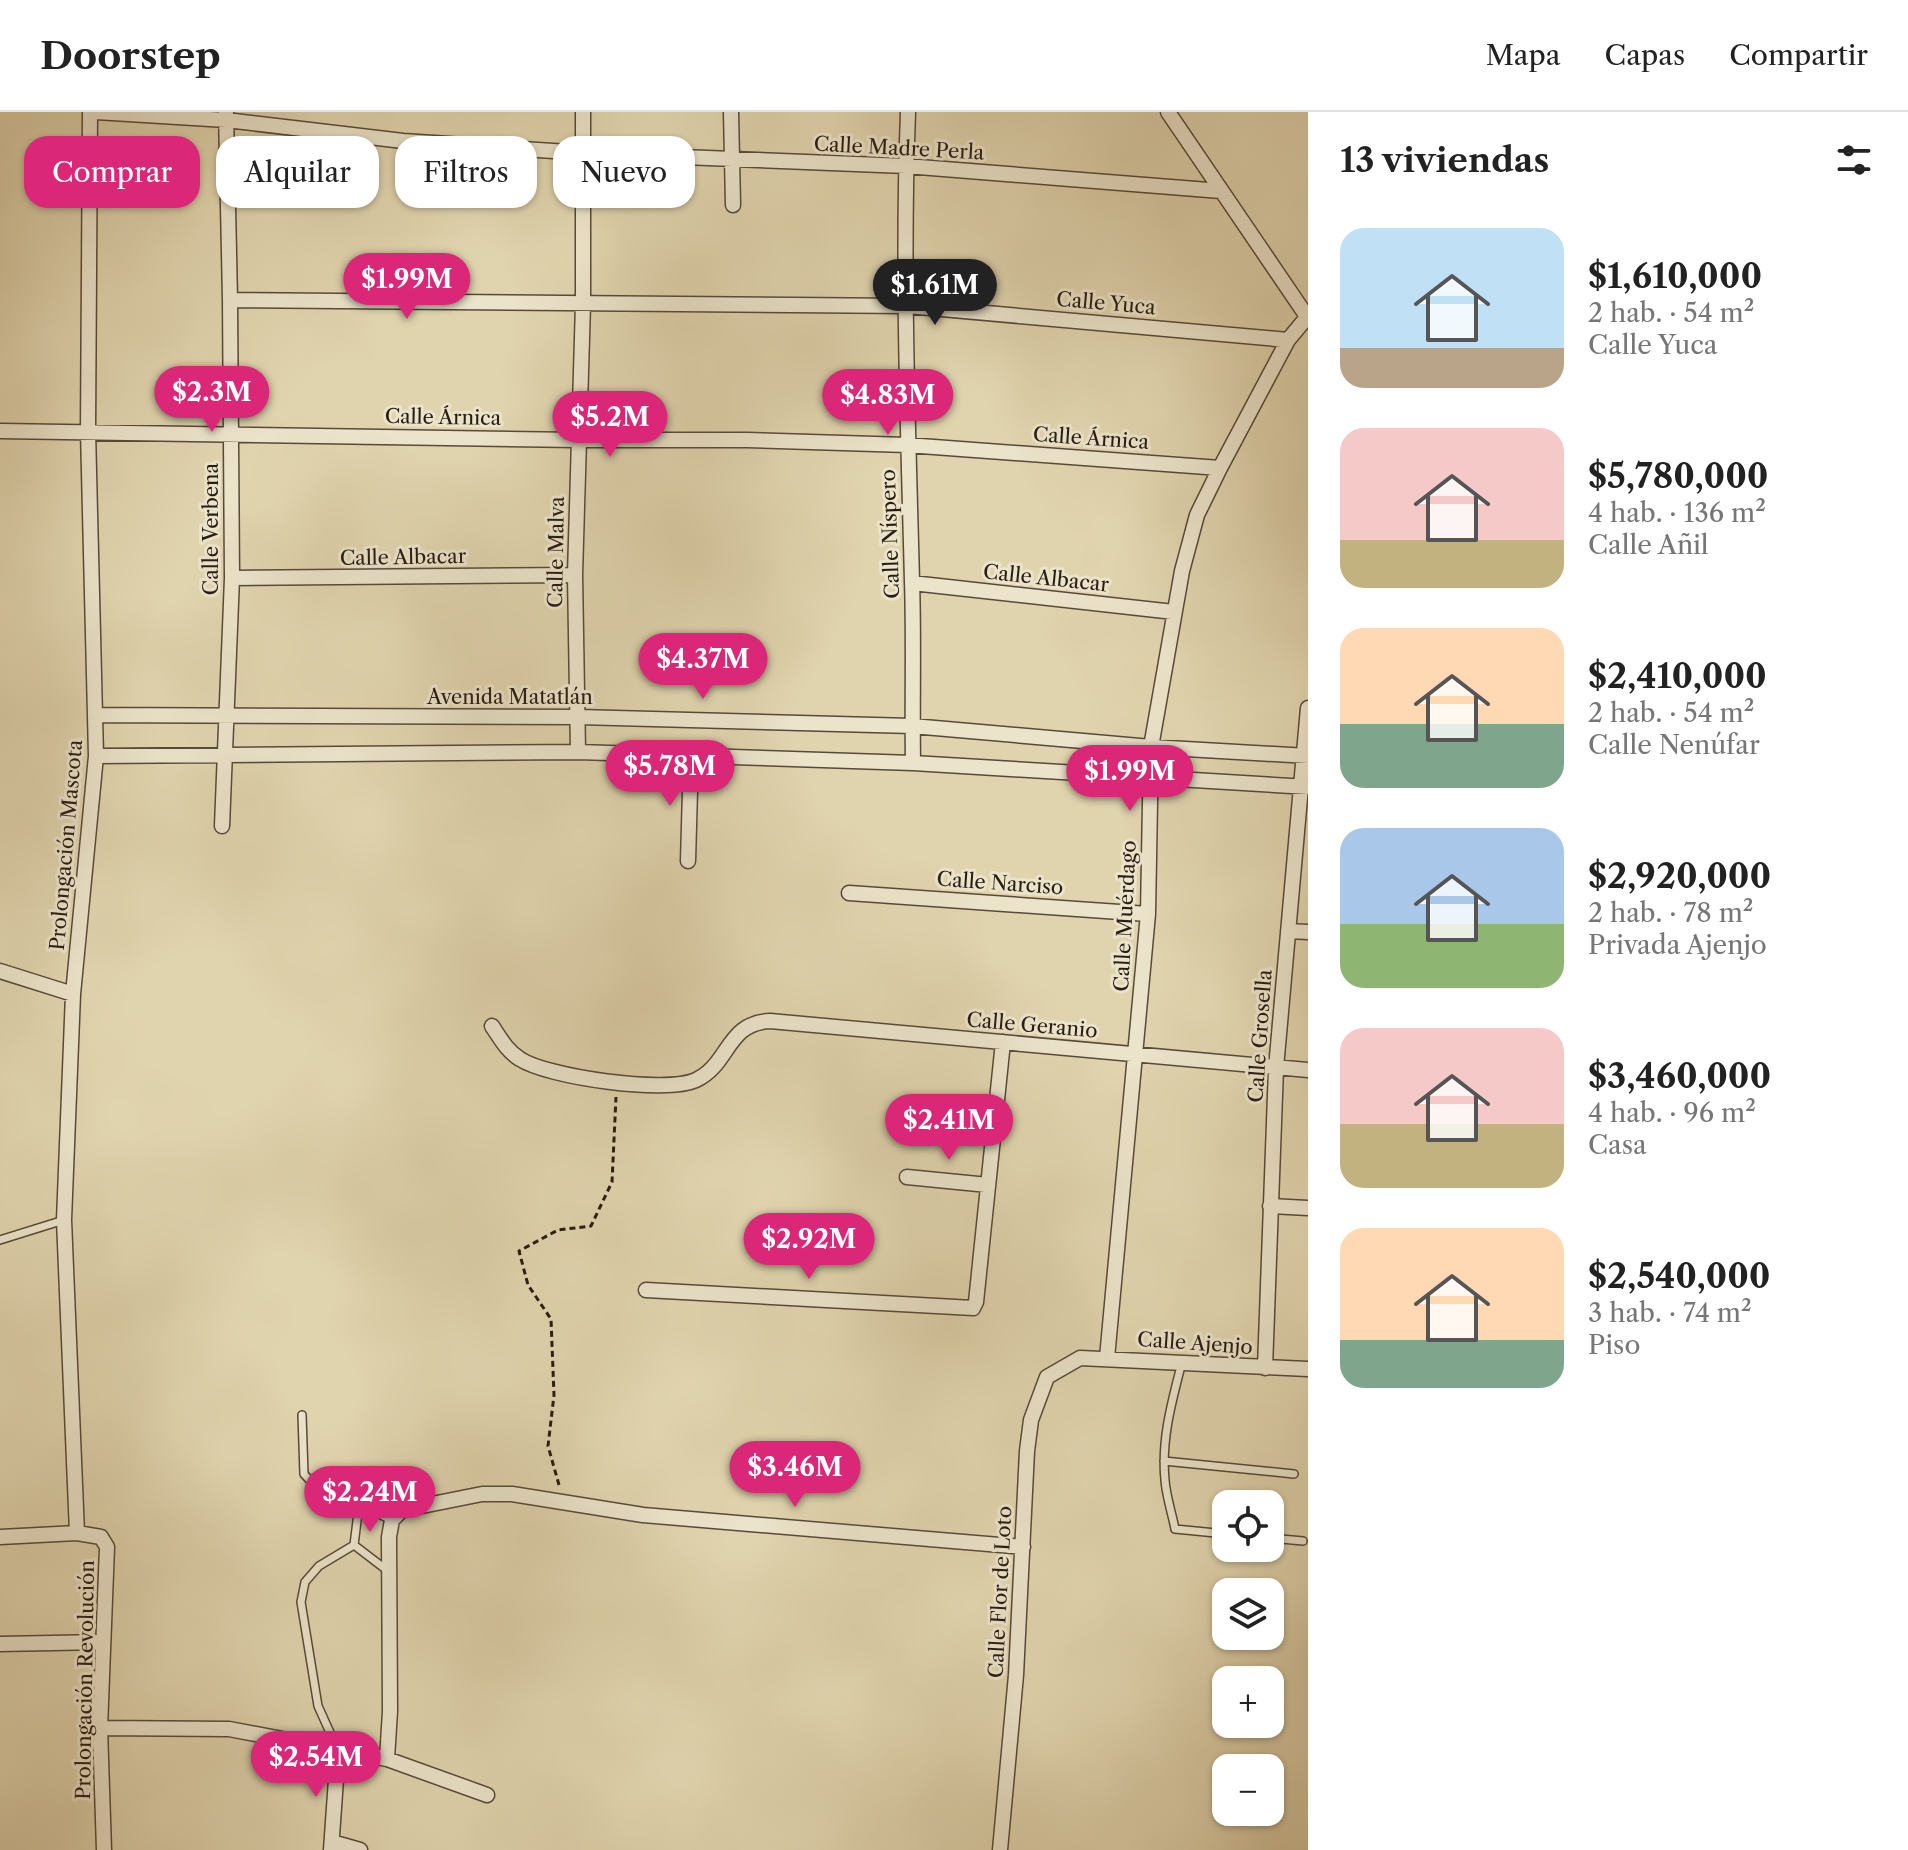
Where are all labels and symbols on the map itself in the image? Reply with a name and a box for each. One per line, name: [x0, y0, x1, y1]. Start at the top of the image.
street label: Calle Madre Perla: [813, 132, 985, 164]
pin: $1.99M: [342, 253, 472, 321]
pin: $1.61M: [870, 259, 1000, 327]
street label: Calle Yuca: [1055, 287, 1157, 319]
pin: $2.3M: [156, 366, 268, 434]
pin: $4.83M: [823, 369, 953, 437]
pin: $5.2M: [554, 391, 666, 459]
street label: Calle Árnica: [385, 403, 502, 430]
street label: Calle Árnica: [1032, 421, 1150, 454]
street label: Calle Verbena: [199, 462, 223, 595]
street label: Calle Níspero: [876, 469, 904, 599]
street label: Calle Malva: [543, 496, 569, 608]
street label: Calle Albacar: [340, 544, 467, 570]
street label: Calle Albacar: [982, 559, 1111, 597]
pin: $4.37M: [638, 633, 768, 701]
street label: Avenida Matatlán: [426, 685, 593, 709]
street label: Prolongación Mascota: [45, 738, 87, 952]
pin: $5.78M: [605, 740, 735, 808]
pin: $1.99M: [1065, 745, 1195, 813]
street label: Calle Muérdago: [1109, 840, 1141, 992]
street label: Calle Narciso: [936, 867, 1064, 899]
street label: Calle Grosella: [1243, 968, 1277, 1103]
street label: Calle Geranio: [965, 1007, 1099, 1043]
pin: $2.41M: [884, 1094, 1014, 1162]
pin: $2.92M: [744, 1213, 874, 1281]
street label: Calle Ajenjo: [1136, 1327, 1254, 1359]
pin: $3.46M: [730, 1441, 860, 1509]
pin: $2.24M: [305, 1466, 435, 1534]
street label: Calle Flor de Loto: [984, 1505, 1016, 1679]
street label: Prolongación Revolución: [71, 1560, 99, 1800]
pin: $2.54M: [251, 1731, 381, 1799]

